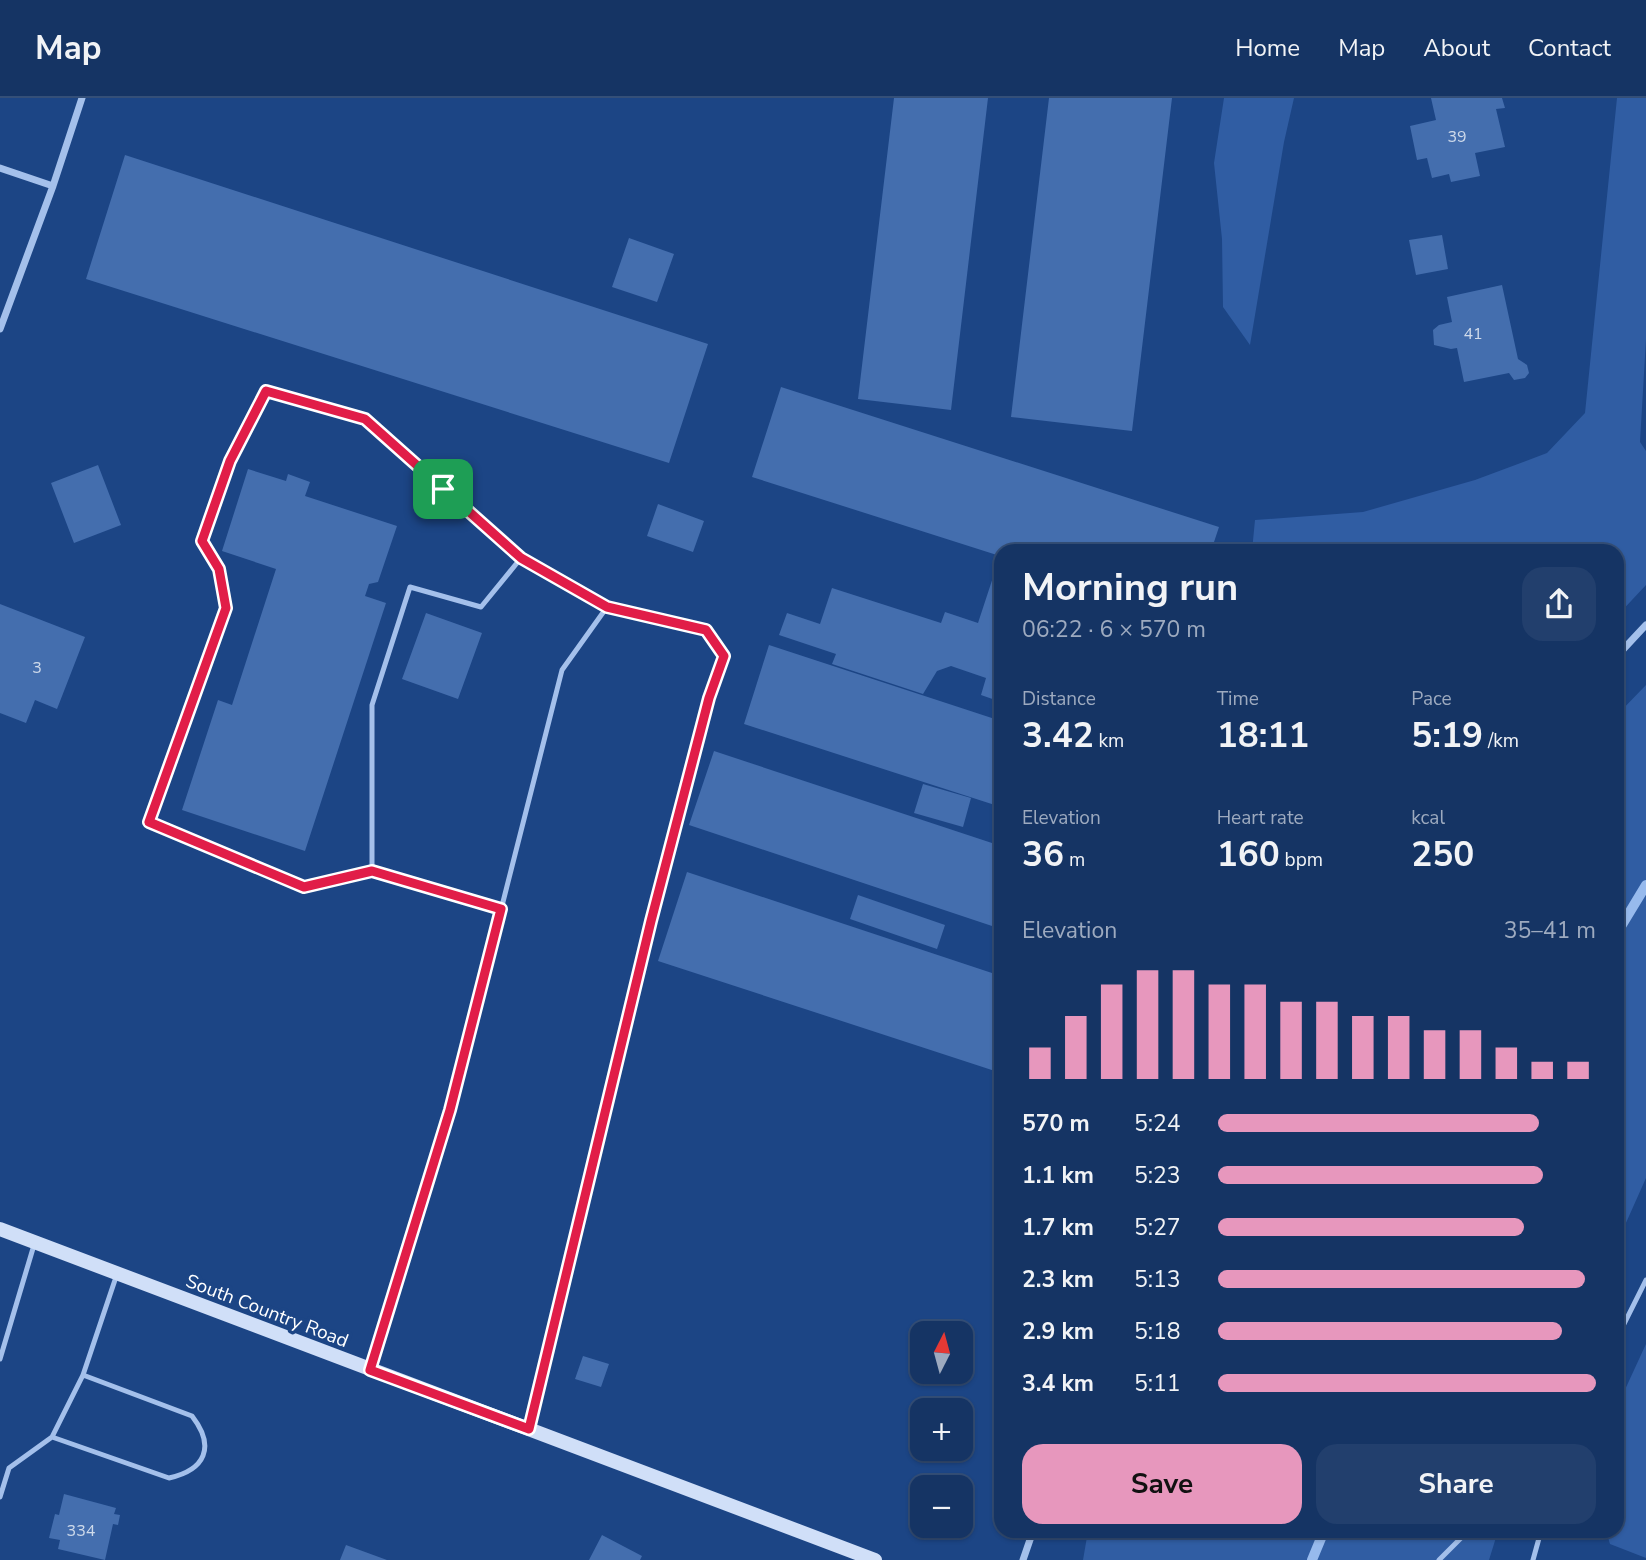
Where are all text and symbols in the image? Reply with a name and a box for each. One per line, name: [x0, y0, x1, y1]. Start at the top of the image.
text: Map: [35, 26, 102, 71]
text: Home: [1235, 32, 1300, 64]
text: Map: [1338, 32, 1385, 64]
text: About: [1423, 32, 1490, 64]
text: Contact: [1528, 32, 1611, 64]
house number: 39: [1447, 126, 1467, 148]
house number: 41: [1463, 323, 1483, 345]
pin: [413, 459, 473, 519]
icon: arrive: [424, 470, 462, 508]
text: Morning run: [1022, 562, 1238, 613]
button: share: [1522, 567, 1596, 641]
text: 06:22 · 6 × 570 m: [1022, 614, 1206, 645]
house number: 3: [32, 657, 42, 679]
text: Distance: [1022, 686, 1096, 712]
text: Time: [1217, 686, 1259, 712]
text: Pace: [1411, 686, 1452, 712]
text: 3.42: [1022, 712, 1094, 759]
text: 18:11: [1217, 712, 1309, 759]
text: 5:19: [1411, 712, 1483, 759]
text: km: [1094, 728, 1124, 754]
text: /km: [1483, 728, 1519, 754]
text: Elevation: [1022, 805, 1101, 831]
text: Heart rate: [1217, 805, 1304, 831]
text: kcal: [1411, 805, 1445, 831]
text: 36: [1022, 831, 1064, 878]
text: 160: [1217, 831, 1280, 878]
text: 250: [1411, 831, 1474, 878]
text: m: [1064, 847, 1085, 873]
text: bpm: [1280, 847, 1323, 873]
text: Elevation: [1022, 915, 1117, 946]
text: 35–41 m: [1504, 915, 1596, 946]
text: 570 m: [1022, 1108, 1090, 1139]
text: 5:24: [1134, 1108, 1181, 1139]
text: 1.1 km: [1022, 1160, 1094, 1191]
text: 5:23: [1134, 1160, 1181, 1191]
text: 1.7 km: [1022, 1212, 1094, 1243]
text: 5:27: [1134, 1212, 1181, 1243]
text: 2.3 km: [1022, 1264, 1094, 1295]
text: 5:13: [1134, 1264, 1181, 1295]
street label: South Country Road: [182, 1268, 352, 1354]
text: 2.9 km: [1022, 1316, 1094, 1347]
text: 5:18: [1134, 1316, 1181, 1347]
north arrow: [910, 1321, 973, 1384]
map controls: [910, 1321, 973, 1538]
text: 3.4 km: [1022, 1368, 1094, 1399]
text: 5:11: [1134, 1368, 1181, 1399]
button: +: [910, 1398, 973, 1461]
button: Save: [1022, 1444, 1302, 1524]
button: Share: [1316, 1444, 1596, 1524]
button: −: [910, 1475, 973, 1538]
house number: 334: [67, 1520, 96, 1542]

